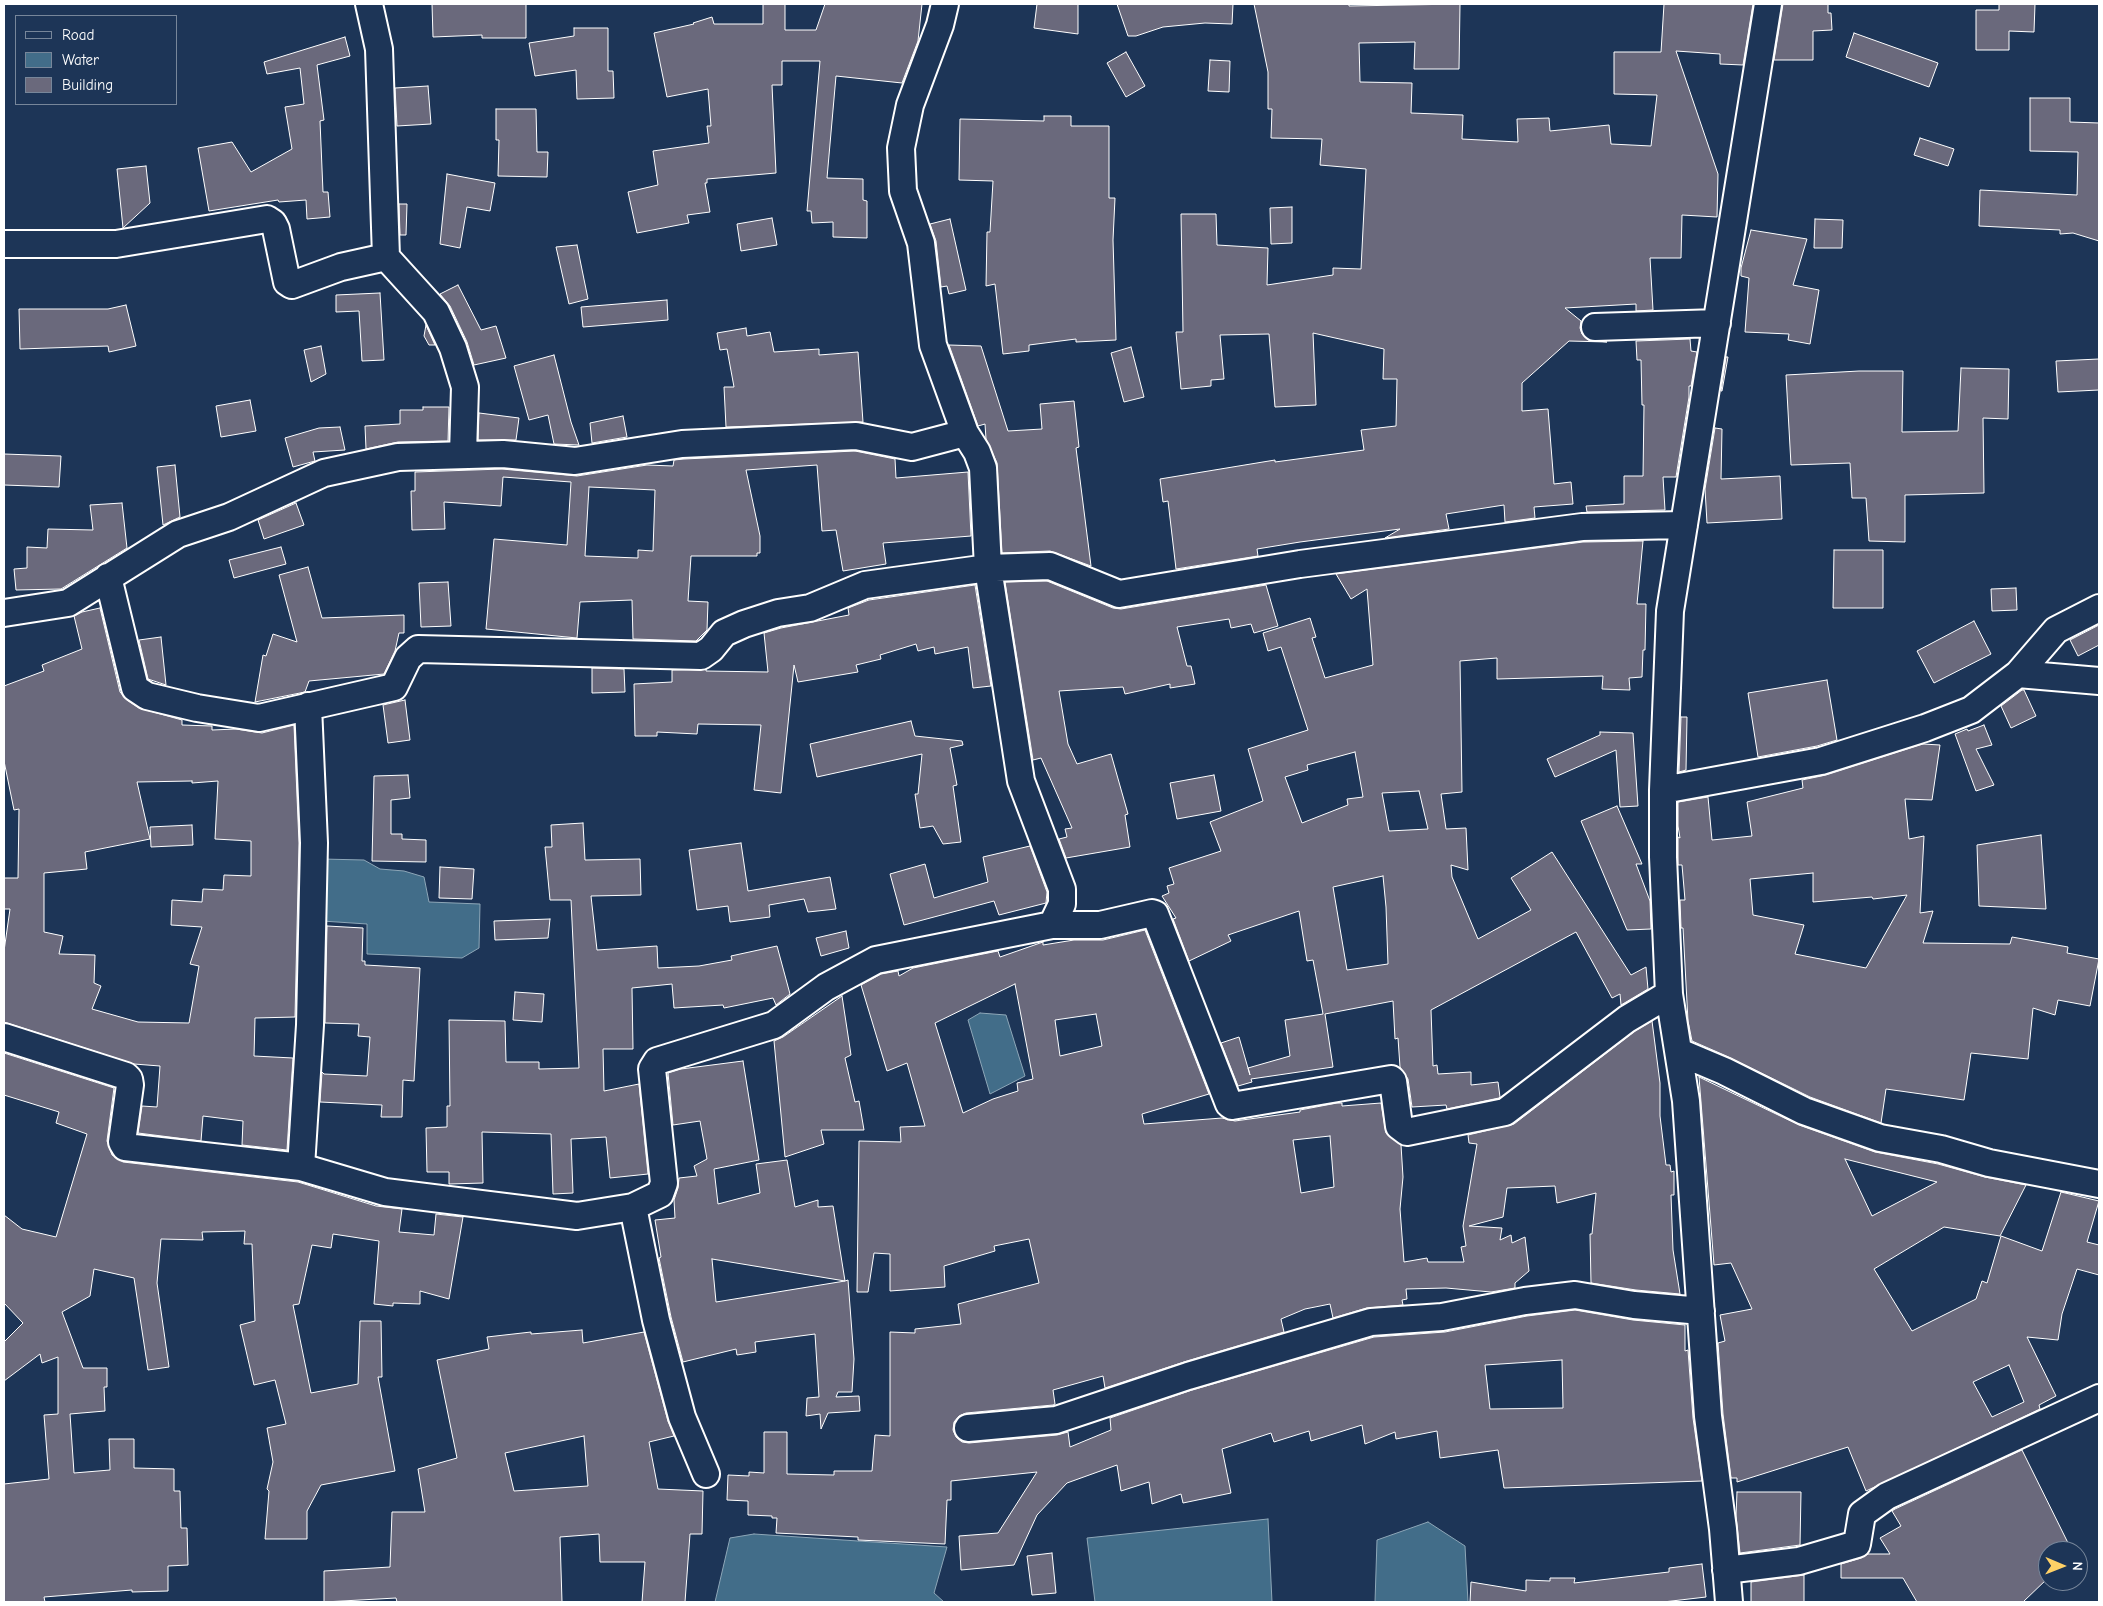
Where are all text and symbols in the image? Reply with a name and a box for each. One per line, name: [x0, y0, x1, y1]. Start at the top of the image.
legend: [15, 15, 178, 105]
text: Road: [62, 26, 94, 44]
text: Water: [62, 51, 99, 69]
text: Building: [62, 76, 113, 94]
north arrow: [2038, 1541, 2088, 1591]
text: N: [2069, 1562, 2086, 1571]

